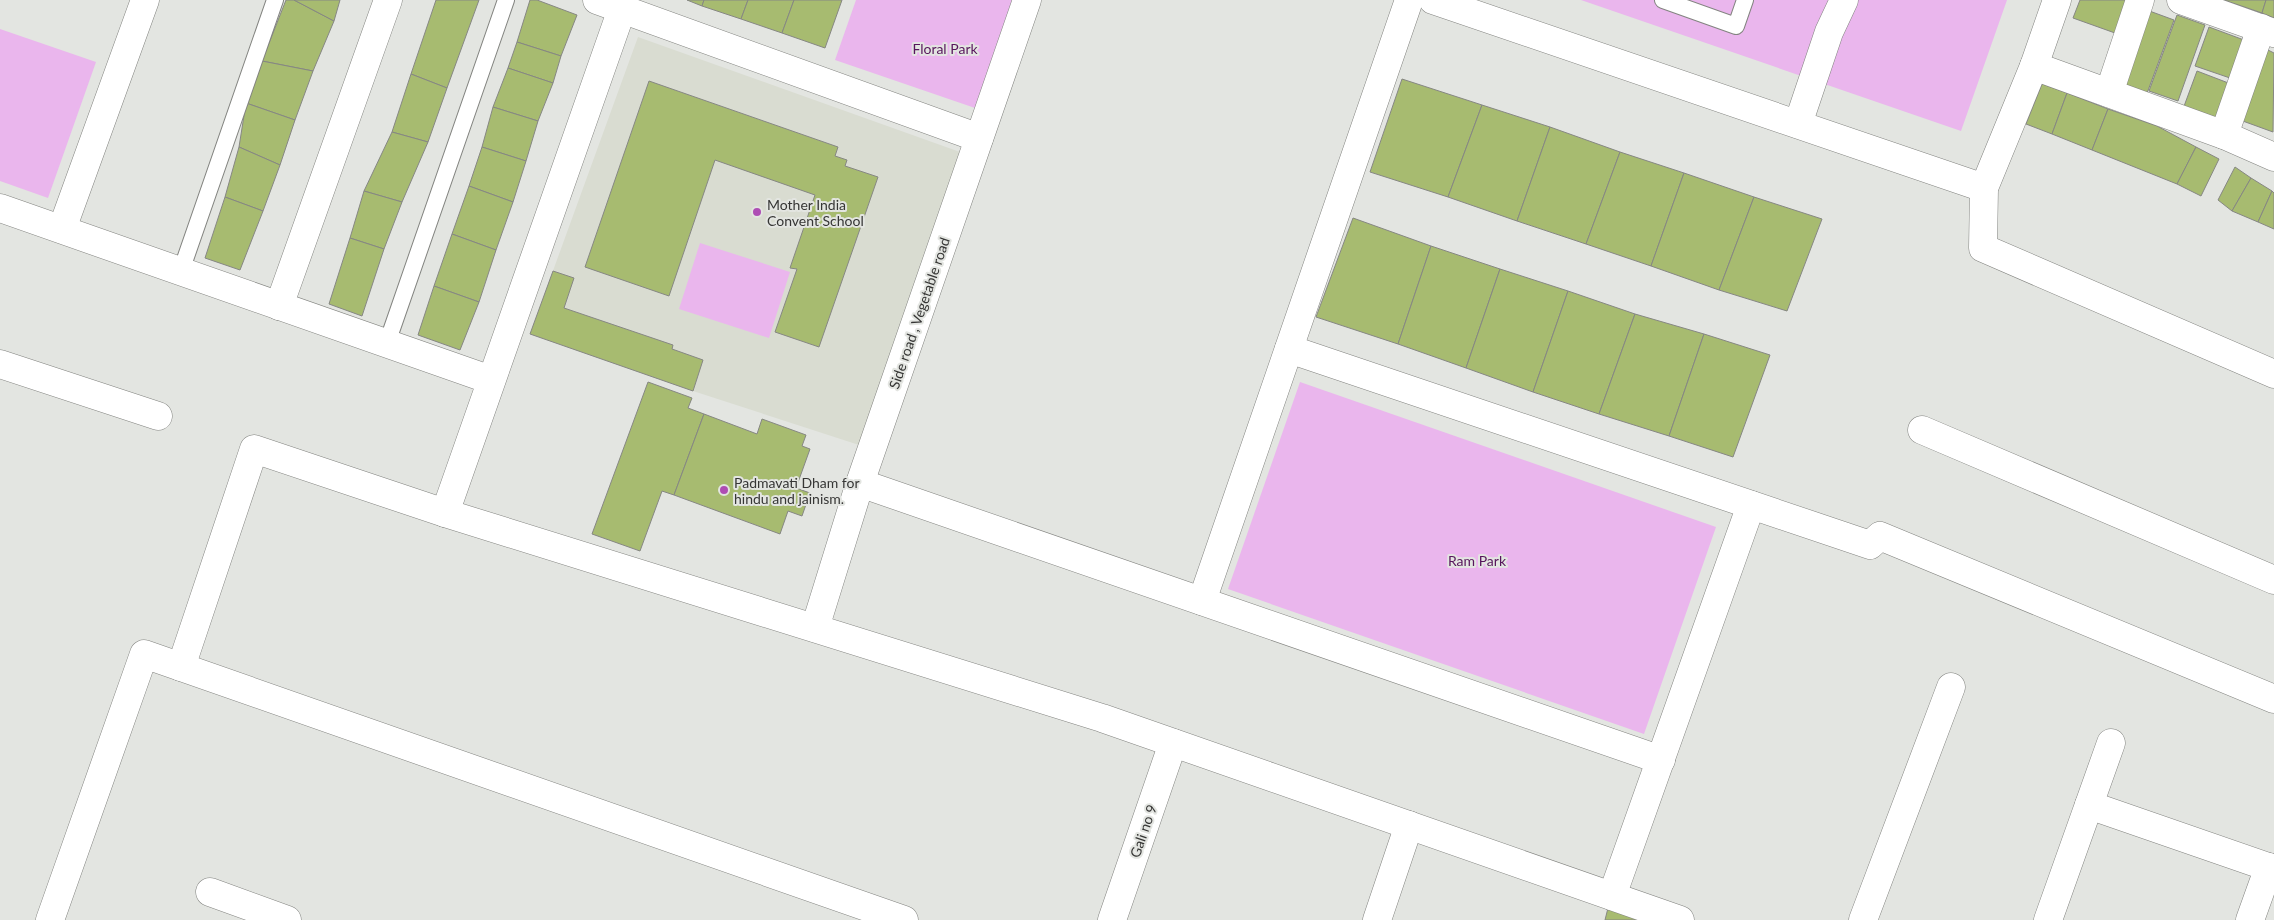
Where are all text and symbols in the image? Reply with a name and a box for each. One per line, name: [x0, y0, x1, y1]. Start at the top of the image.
park label: Floral Park: [912, 40, 978, 57]
place label: Mother India Convent School: [767, 196, 864, 229]
marker: Mother India Convent School: [751, 206, 763, 218]
street label: Side road , Vegetable road: [885, 235, 953, 391]
place label: Padmavati Dham for hindu and jainism.: [734, 474, 860, 507]
marker: Padmavati Dham for hindu and jainism.: [718, 484, 730, 496]
park label: Ram Park: [1448, 552, 1507, 569]
street label: Gali no 9: [1126, 802, 1160, 860]

